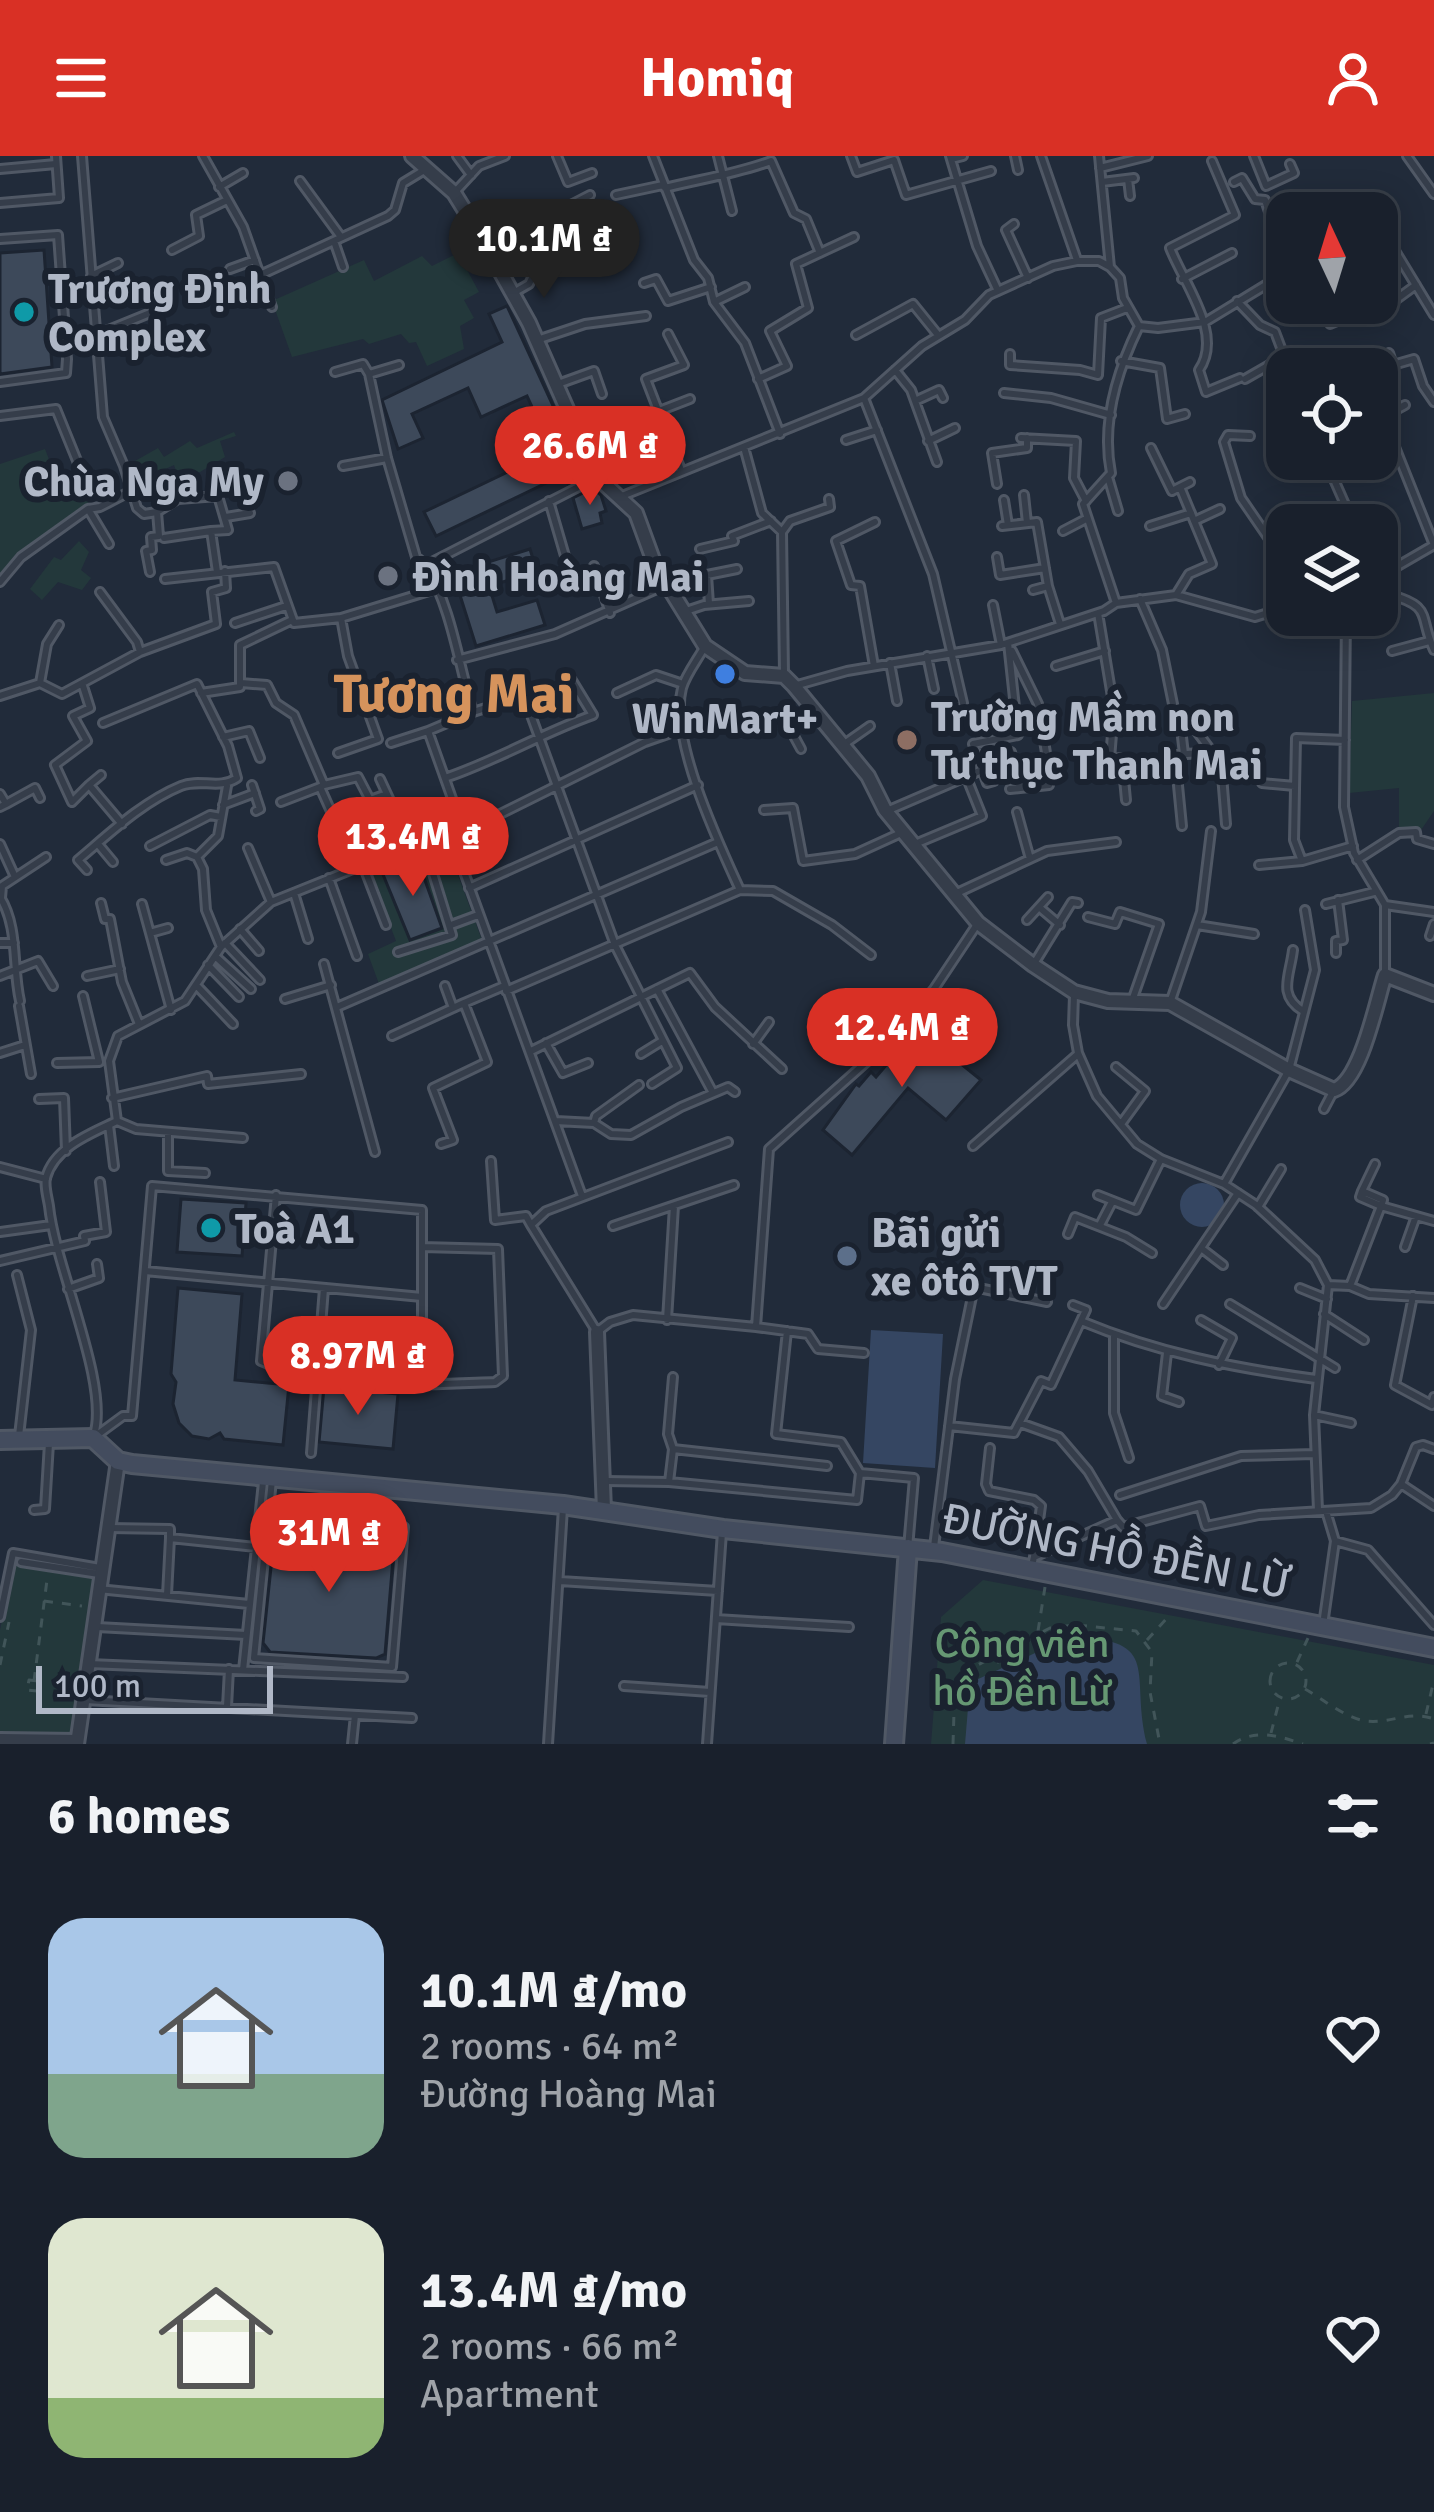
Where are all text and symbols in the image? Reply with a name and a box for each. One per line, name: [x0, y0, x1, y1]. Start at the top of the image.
icon: menu: [48, 45, 114, 111]
text: Homiq: [640, 45, 794, 112]
icon: person: [1320, 45, 1386, 111]
north arrow: [1266, 192, 1398, 324]
map controls: [1266, 192, 1398, 636]
pin: 10.1M ₫: [433, 199, 655, 301]
text: 10.1M ₫: [476, 214, 612, 262]
place label: Trương Định Complex: [48, 264, 271, 363]
marker: Trương Định Complex: [11, 299, 37, 325]
button: locate: [1266, 348, 1398, 480]
pin: 26.6M ₫: [479, 406, 701, 508]
text: 26.6M ₫: [522, 421, 658, 469]
place label: Chùa Nga My: [23, 457, 264, 508]
marker: Chùa Nga My: [275, 468, 301, 494]
button: layers: [1266, 504, 1398, 636]
place label: Đình Hoàng Mai: [412, 552, 705, 603]
marker: Đình Hoàng Mai: [375, 563, 401, 589]
district label: Tương Mai: [334, 661, 574, 728]
marker: WinMart+: [712, 661, 738, 687]
place label: Trường Mầm non Tư thục Thanh Mai: [931, 689, 1263, 791]
place label: WinMart+: [632, 694, 818, 745]
marker: Trường Mầm non Tư thục Thanh Mai: [894, 727, 920, 753]
pin: 13.4M ₫: [302, 797, 524, 899]
text: 13.4M ₫: [345, 812, 481, 860]
pin: 12.4M ₫: [791, 988, 1013, 1090]
text: 12.4M ₫: [834, 1003, 970, 1051]
place label: Toà A1: [235, 1204, 355, 1255]
place label: Bãi gửi xe ôtô TVT: [871, 1208, 1058, 1307]
marker: Toà A1: [198, 1215, 224, 1241]
marker: Bãi gửi xe ôtô TVT: [834, 1243, 860, 1269]
pin: 8.97M ₫: [247, 1316, 469, 1418]
text: 8.97M ₫: [290, 1331, 426, 1379]
street label: ĐƯỜNG HỒ ĐỀN LỪ: [938, 1488, 1296, 1610]
pin: 31M ₫: [245, 1493, 413, 1595]
text: 31M ₫: [277, 1508, 381, 1556]
park label: Công viên hồ Đền Lừ: [932, 1618, 1113, 1717]
scale bar: [36, 1660, 273, 1713]
text: 100 m: [54, 1666, 141, 1707]
icon: filters: [1320, 1783, 1386, 1849]
text: 6 homes: [48, 1785, 230, 1848]
text: 10.1M ₫/mo: [420, 1959, 687, 2022]
icon: home: [144, 1966, 288, 2110]
icon: heart: [1320, 2005, 1386, 2071]
text: 2 rooms · 64 m²: [420, 2022, 679, 2070]
text: Đường Hoàng Mai: [420, 2070, 717, 2118]
text: 13.4M ₫/mo: [420, 2259, 687, 2322]
icon: home: [144, 2266, 288, 2410]
icon: heart: [1320, 2305, 1386, 2371]
text: 2 rooms · 66 m²: [420, 2322, 679, 2370]
text: Apartment: [420, 2370, 599, 2418]

